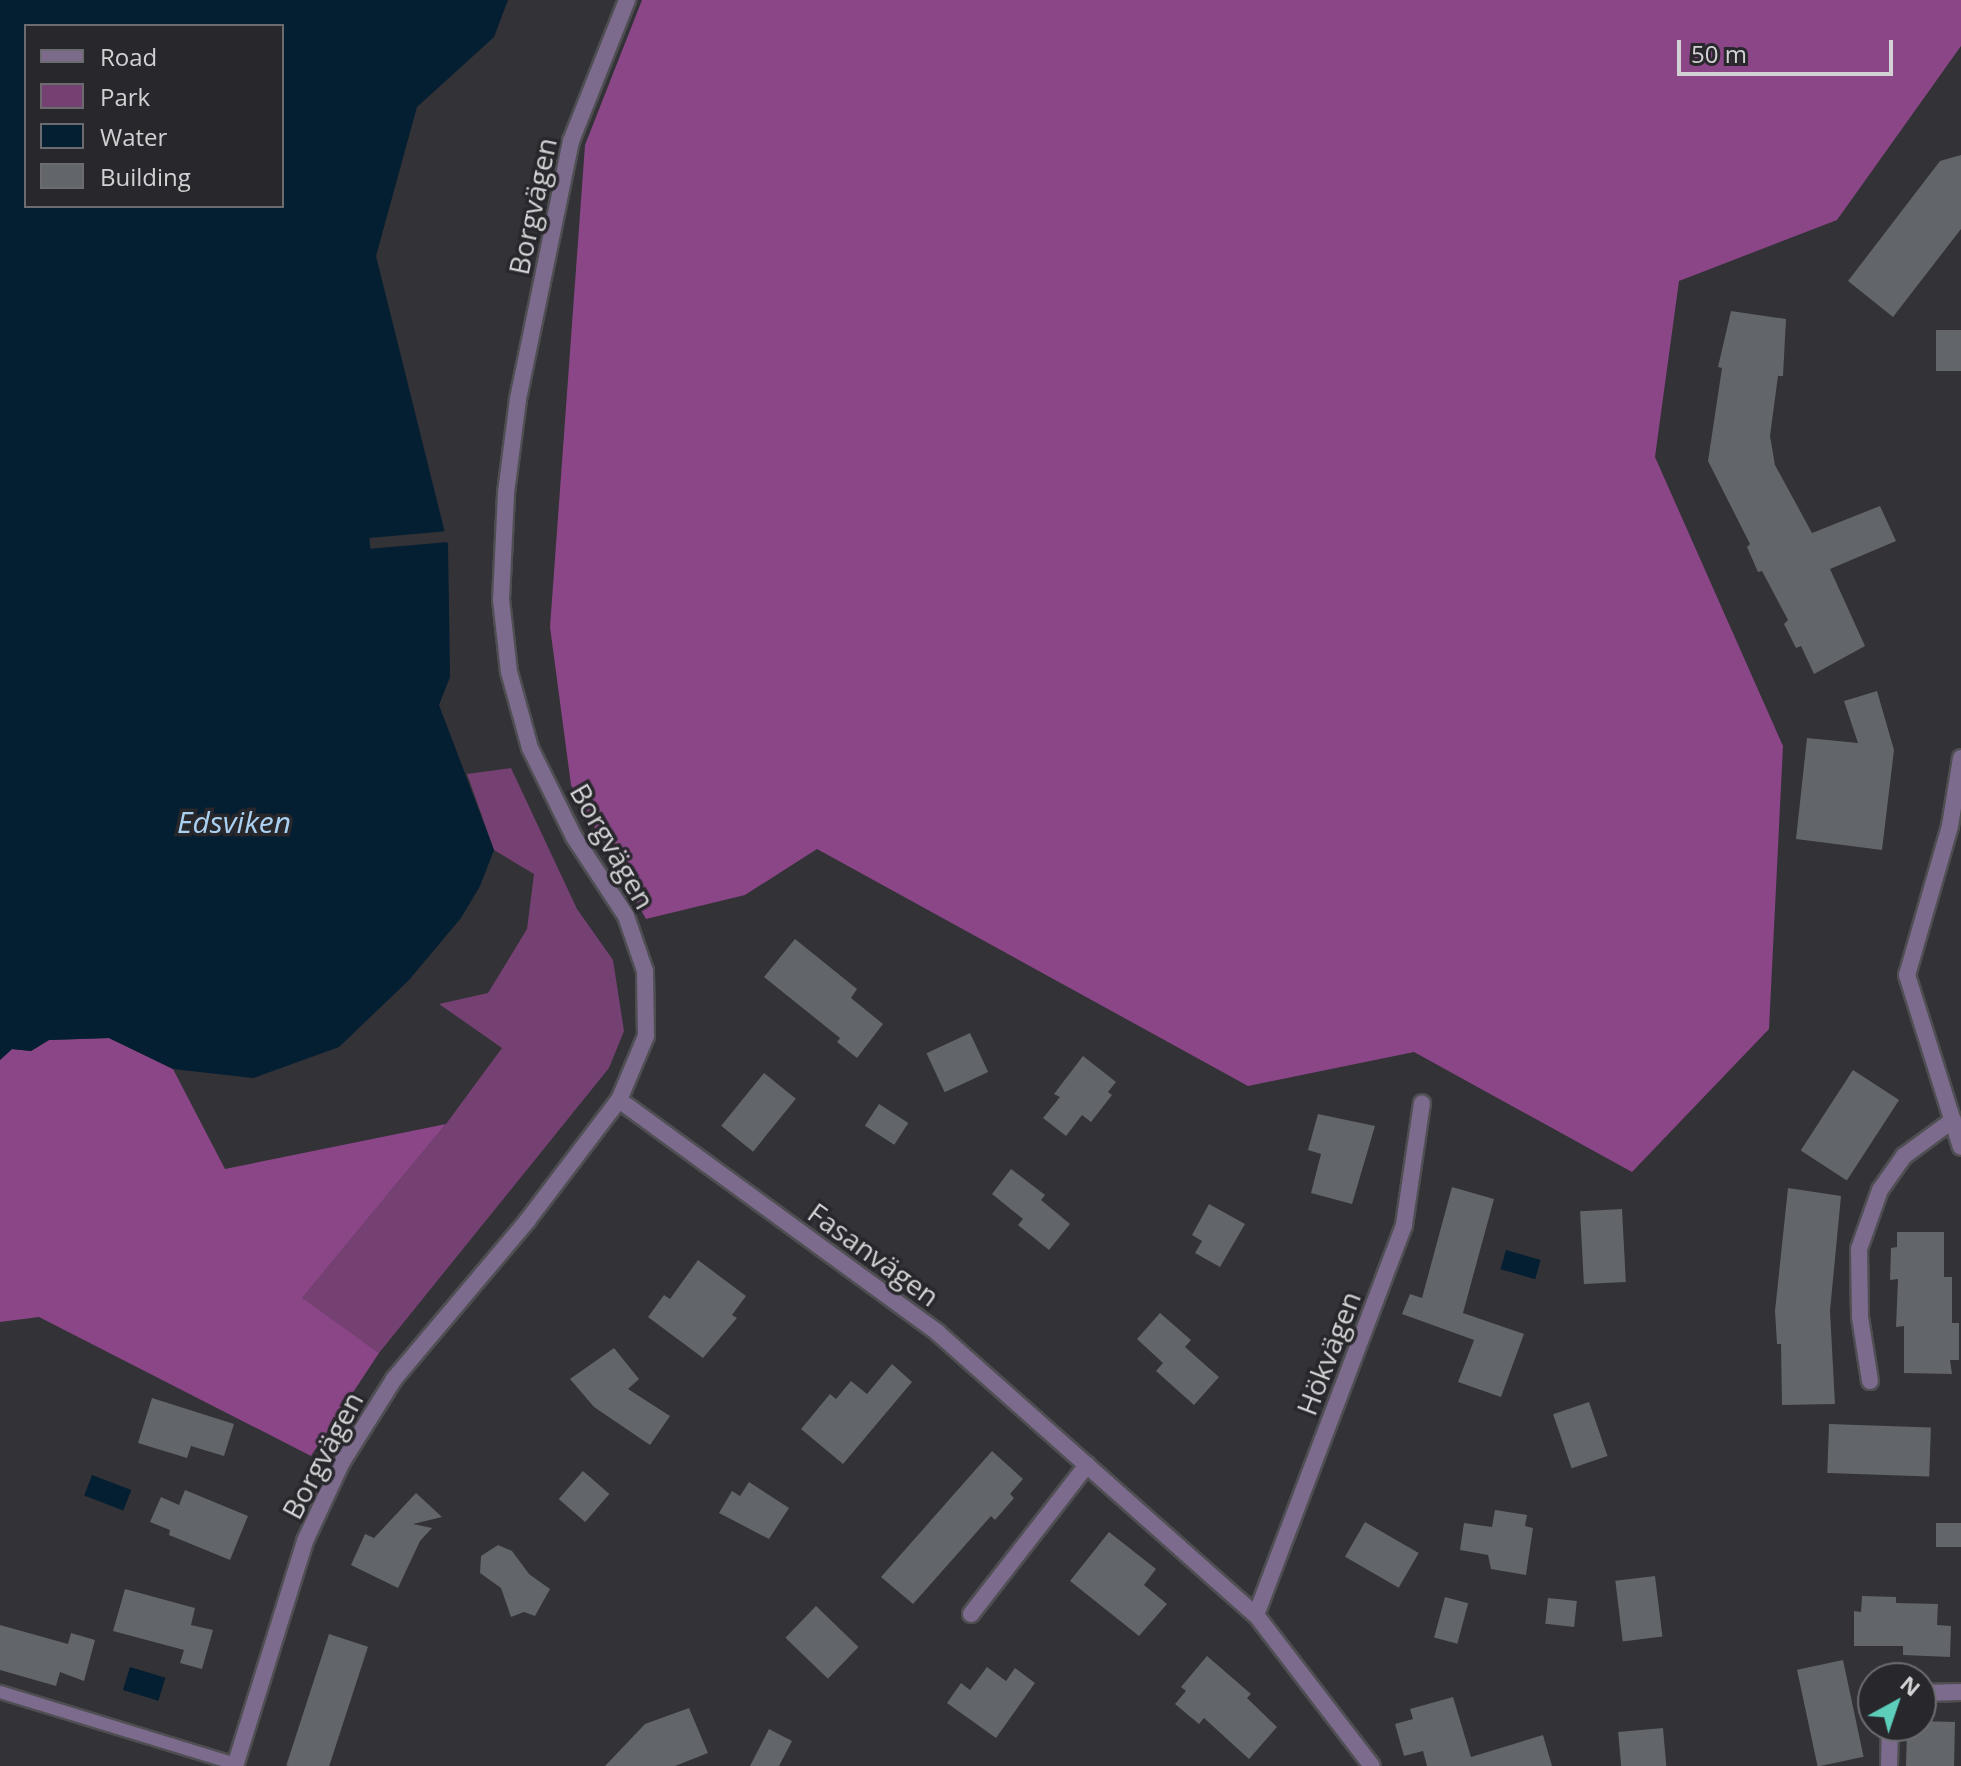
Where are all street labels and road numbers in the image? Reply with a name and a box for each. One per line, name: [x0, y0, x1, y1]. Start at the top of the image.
street label: Borgvägen: [501, 134, 563, 278]
street label: Borgvägen: [564, 777, 662, 915]
street label: Fasanvägen: [802, 1195, 946, 1313]
street label: Hökvägen: [1289, 1286, 1367, 1420]
street label: Borgvägen: [274, 1386, 370, 1524]

